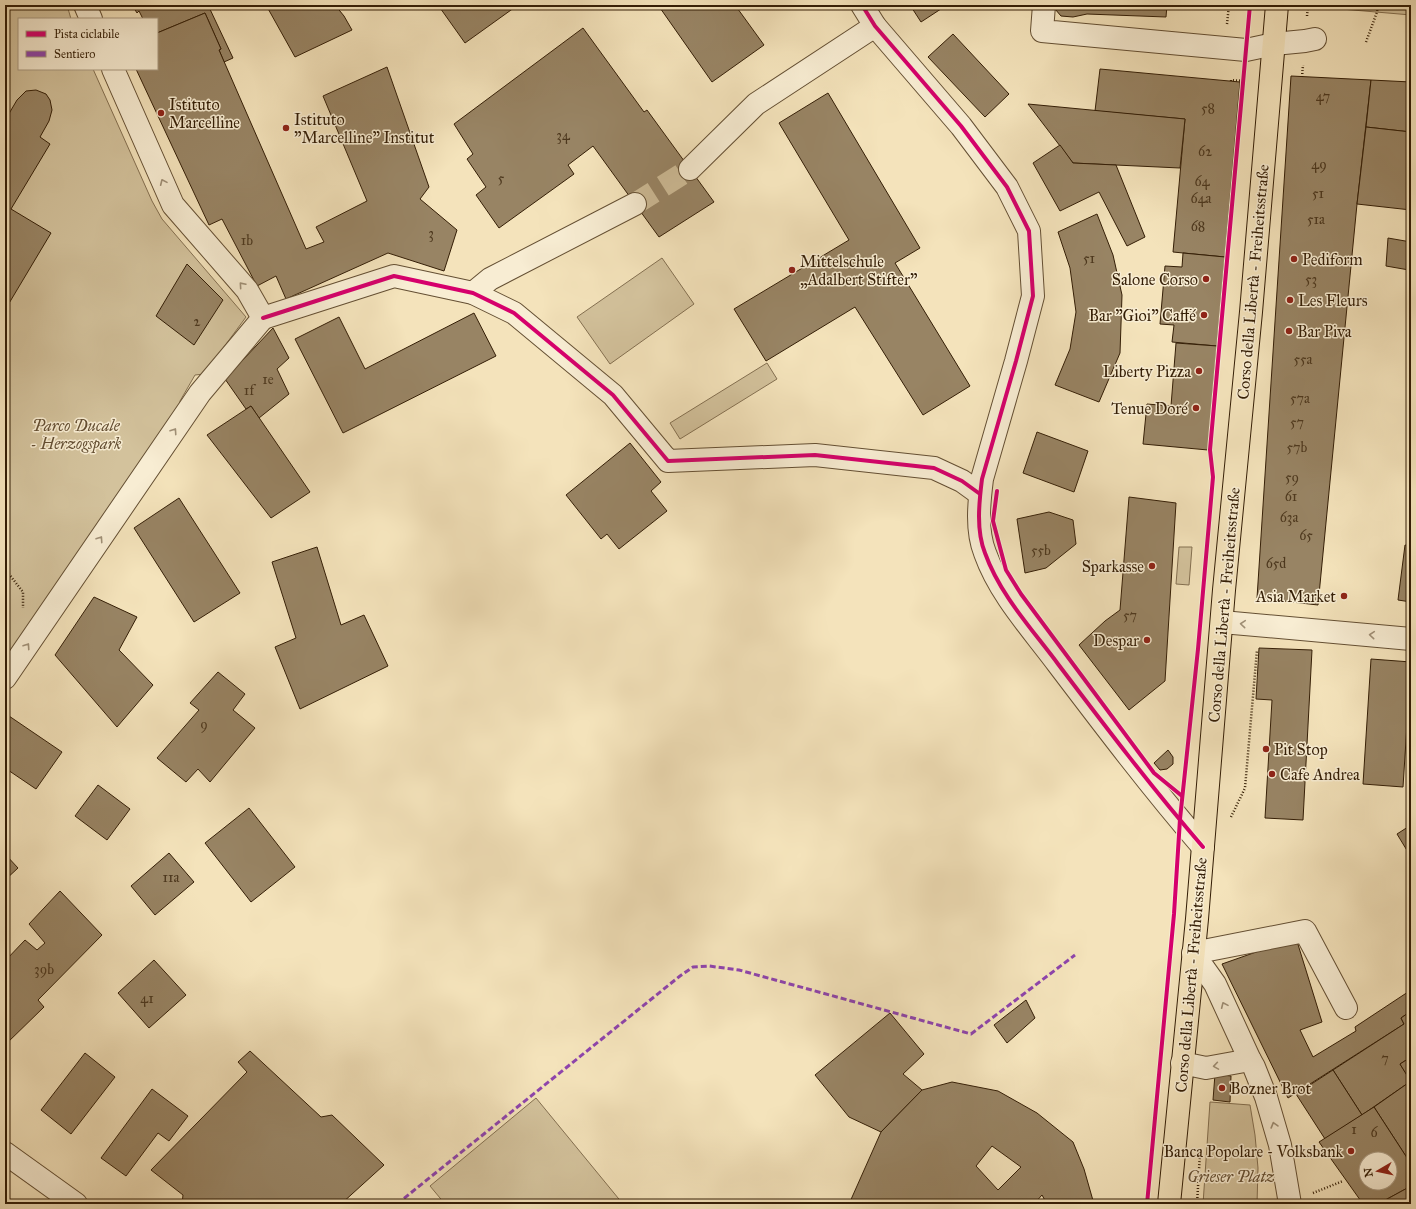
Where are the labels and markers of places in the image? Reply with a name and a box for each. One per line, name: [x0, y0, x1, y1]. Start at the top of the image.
place label: Istituto Marcelline: [169, 95, 240, 132]
marker: Istituto Marcelline: [156, 108, 166, 118]
place label: Istituto "Marcelline" Institut: [294, 110, 435, 147]
marker: Istituto "Marcelline" Institut: [281, 123, 291, 133]
place label: Pediform: [1302, 250, 1363, 269]
place label: Mittelschule „Adalbert Stifter”: [800, 252, 917, 289]
marker: Pediform: [1289, 254, 1299, 264]
marker: Mittelschule „Adalbert Stifter”: [787, 265, 797, 275]
place label: Salone Corso: [1112, 270, 1198, 289]
marker: Salone Corso: [1201, 274, 1211, 284]
place label: Les Fleurs: [1298, 291, 1368, 310]
marker: Les Fleurs: [1285, 295, 1295, 305]
place label: Bar "Gioi" Caffé: [1088, 306, 1196, 325]
marker: Bar "Gioi" Caffé: [1199, 310, 1209, 320]
place label: Bar Piva: [1297, 322, 1352, 341]
marker: Bar Piva: [1284, 326, 1294, 336]
place label: Liberty Pizza: [1103, 362, 1191, 381]
marker: Liberty Pizza: [1194, 366, 1204, 376]
place label: Tenue Doré: [1111, 399, 1188, 418]
marker: Tenue Doré: [1191, 403, 1201, 413]
place label: Sparkasse: [1082, 557, 1144, 576]
marker: Sparkasse: [1147, 561, 1157, 571]
place label: Asia Market: [1255, 587, 1336, 606]
marker: Asia Market: [1339, 591, 1349, 601]
place label: Despar: [1093, 631, 1139, 650]
marker: Despar: [1142, 635, 1152, 645]
place label: Pit Stop: [1274, 740, 1328, 759]
marker: Pit Stop: [1261, 744, 1271, 754]
place label: Cafe Andrea: [1280, 765, 1360, 784]
marker: Cafe Andrea: [1267, 769, 1277, 779]
place label: Bozner Brot: [1230, 1079, 1312, 1098]
marker: Bozner Brot: [1217, 1083, 1227, 1093]
place label: Banca Popolare - Volksbank: [1164, 1142, 1344, 1161]
marker: Banca Popolare - Volksbank: [1346, 1146, 1356, 1156]

